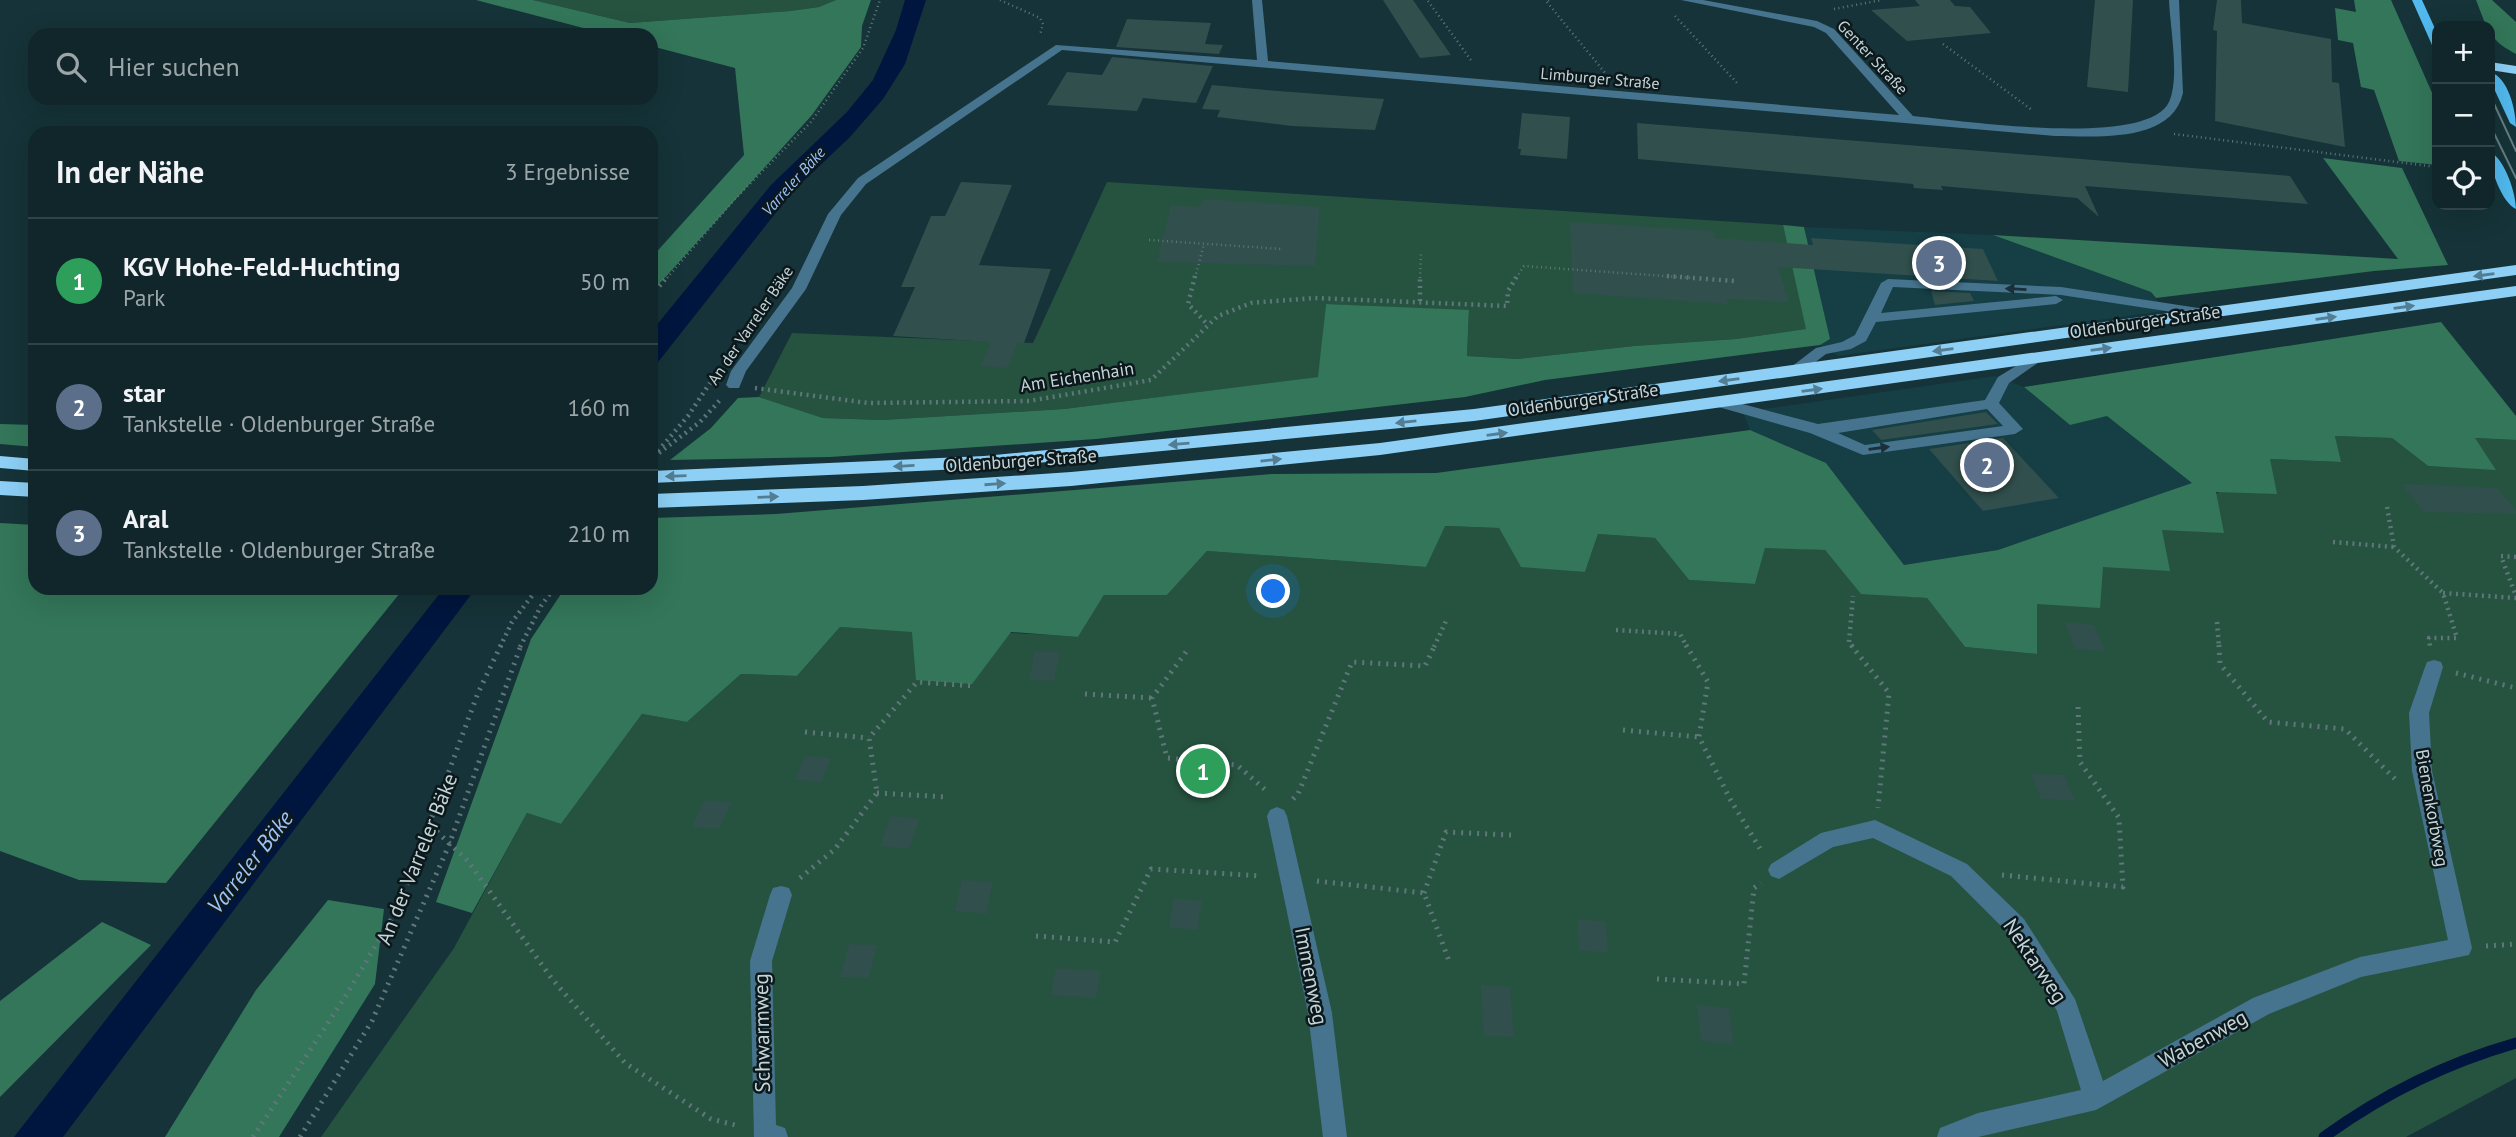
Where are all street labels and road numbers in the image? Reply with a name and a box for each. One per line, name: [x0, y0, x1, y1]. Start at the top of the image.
street label: Genter Straße: [1833, 16, 1913, 98]
street label: Limburger Straße: [1540, 63, 1660, 93]
street label: An der Varreler Bäke: [703, 262, 797, 388]
street label: Oldenburger Straße: [2068, 300, 2222, 343]
street label: Am Eichenhain: [1018, 356, 1135, 397]
street label: Oldenburger Straße: [1506, 378, 1660, 421]
street label: Oldenburger Straße: [944, 444, 1098, 477]
street label: Bienenkorbweg: [2411, 747, 2454, 868]
street label: An der Varreler Bäke: [370, 769, 463, 948]
street label: Nektarweg: [1997, 913, 2074, 1008]
street label: Immenweg: [1289, 925, 1334, 1027]
street label: Schwarmweg: [747, 973, 776, 1093]
street label: Wabenweg: [2154, 1003, 2252, 1074]

